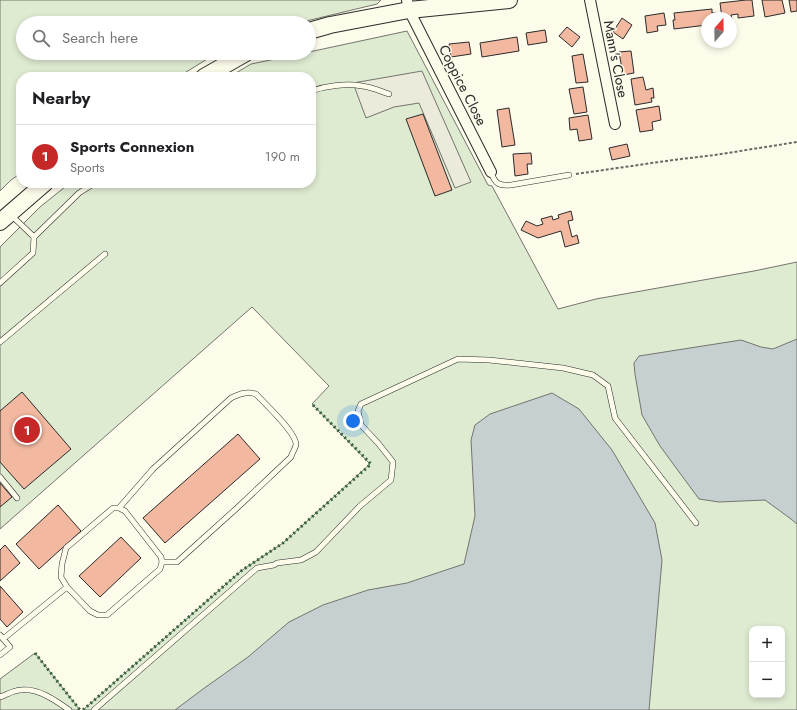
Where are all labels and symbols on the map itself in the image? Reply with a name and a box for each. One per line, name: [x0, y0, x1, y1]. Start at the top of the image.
north arrow: [701, 12, 737, 48]
street label: Mann's Close: [599, 19, 633, 99]
street label: Coppice Close: [434, 41, 492, 129]
your location: [343, 411, 363, 431]
pin: 1: [14, 415, 40, 445]

